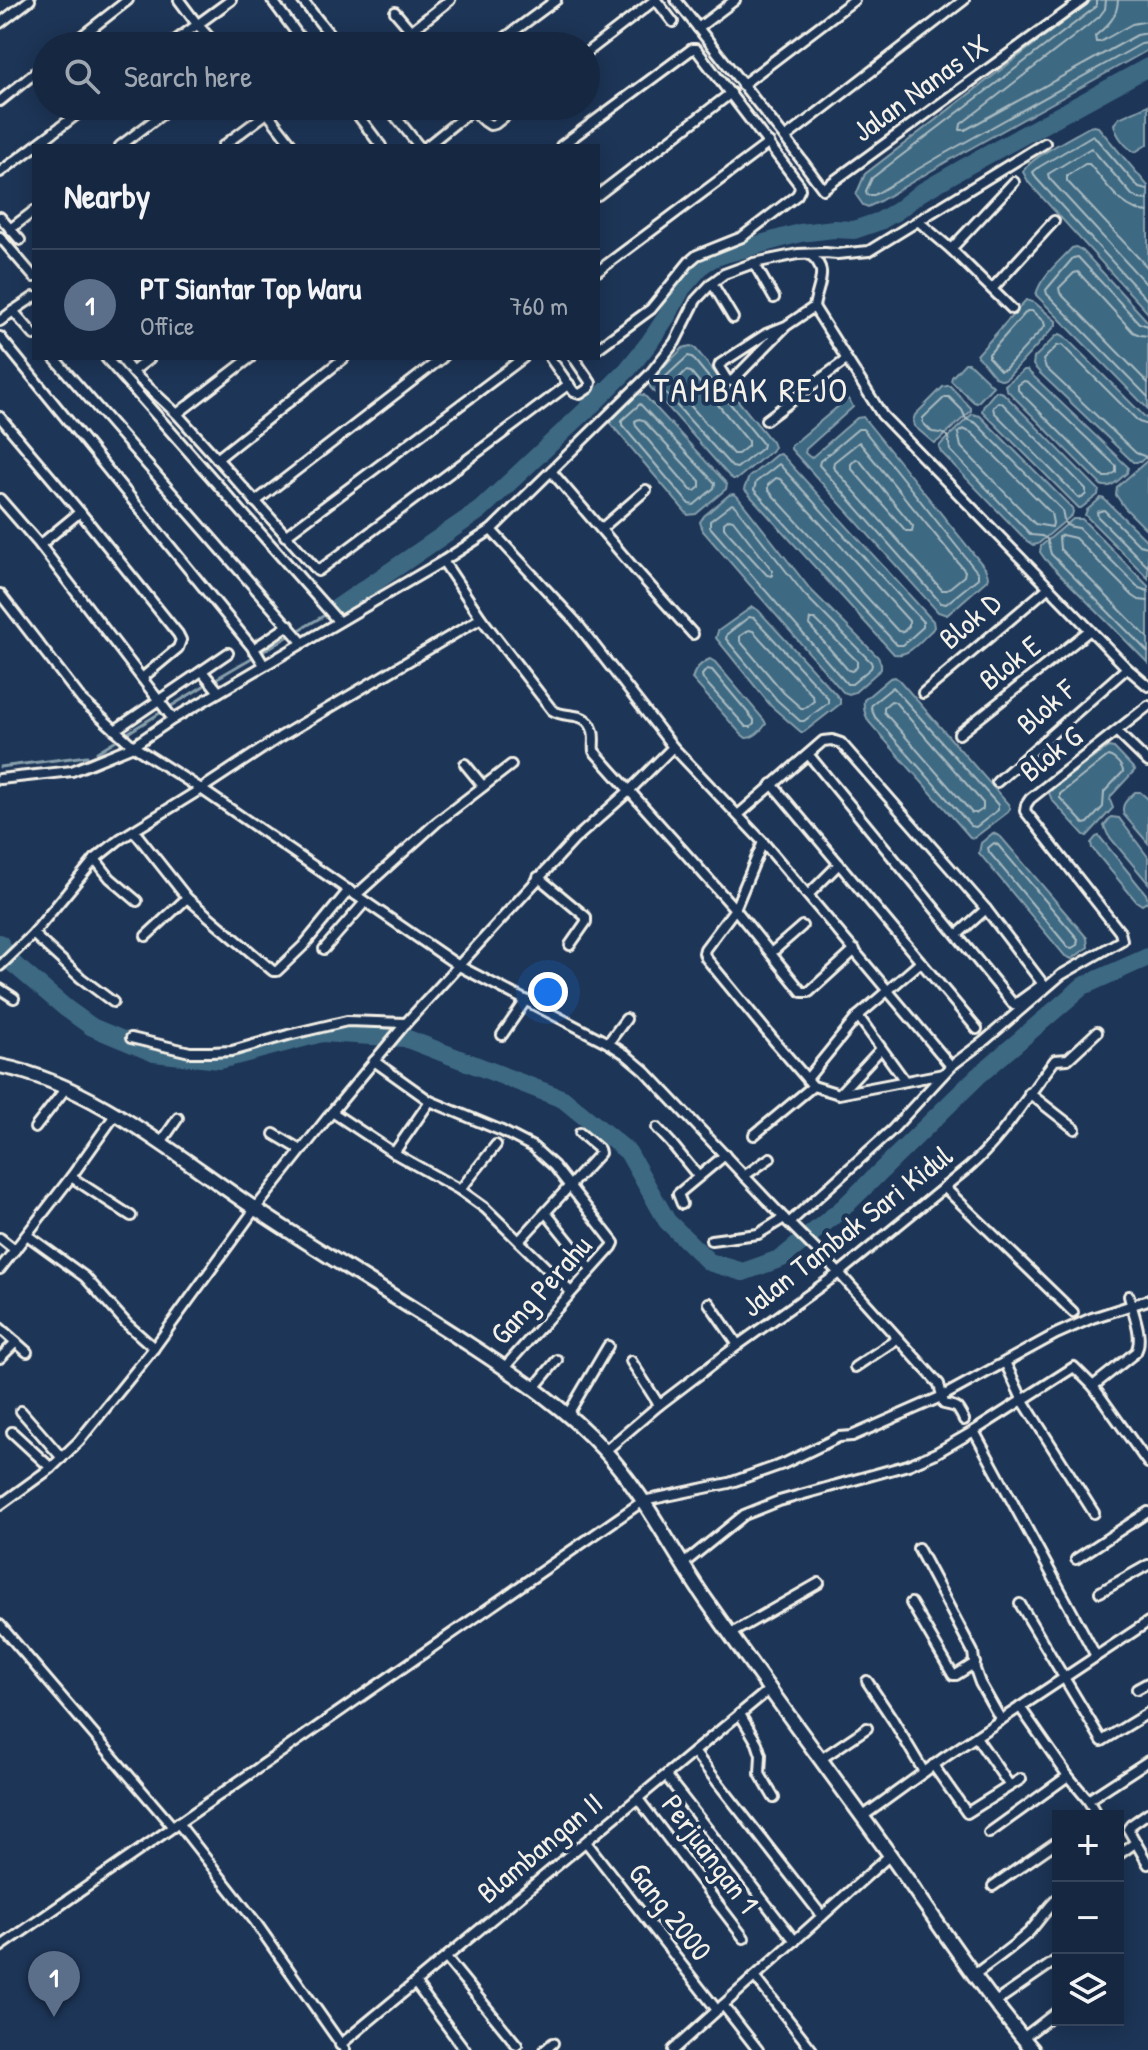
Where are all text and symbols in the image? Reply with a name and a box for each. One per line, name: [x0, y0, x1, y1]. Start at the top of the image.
street label: Jalan Nanas IX: [844, 24, 997, 150]
search box: [32, 32, 600, 120]
icon: search: [60, 54, 104, 98]
text: Search here: [124, 56, 252, 96]
text: Nearby: [64, 173, 150, 219]
text: PT Siantar Top Waru: [140, 268, 361, 308]
text: 1: [85, 288, 95, 323]
text: 760 m: [509, 288, 568, 323]
text: Office: [140, 308, 194, 343]
district label: TAMBAK REJO: [653, 367, 849, 413]
street label: Blok D: [930, 582, 1009, 658]
street label: Blok E: [970, 626, 1048, 699]
street label: Blok F: [1007, 669, 1084, 743]
street label: Blok G: [1011, 716, 1090, 790]
your location: [528, 972, 568, 1012]
street label: Jalan Tambak Sari Kidul: [733, 1135, 960, 1325]
street label: Gang Perahu: [480, 1226, 600, 1353]
street label: Blambangan II: [468, 1783, 611, 1912]
street label: Perjuangan 1: [653, 1786, 769, 1921]
map controls: [1052, 1810, 1124, 2026]
button: +: [1052, 1810, 1124, 1882]
street label: Gang 2000: [620, 1854, 722, 1969]
button: −: [1052, 1882, 1124, 1954]
pin: 1: [28, 1951, 80, 2017]
button: layers: [1052, 1954, 1124, 2026]

